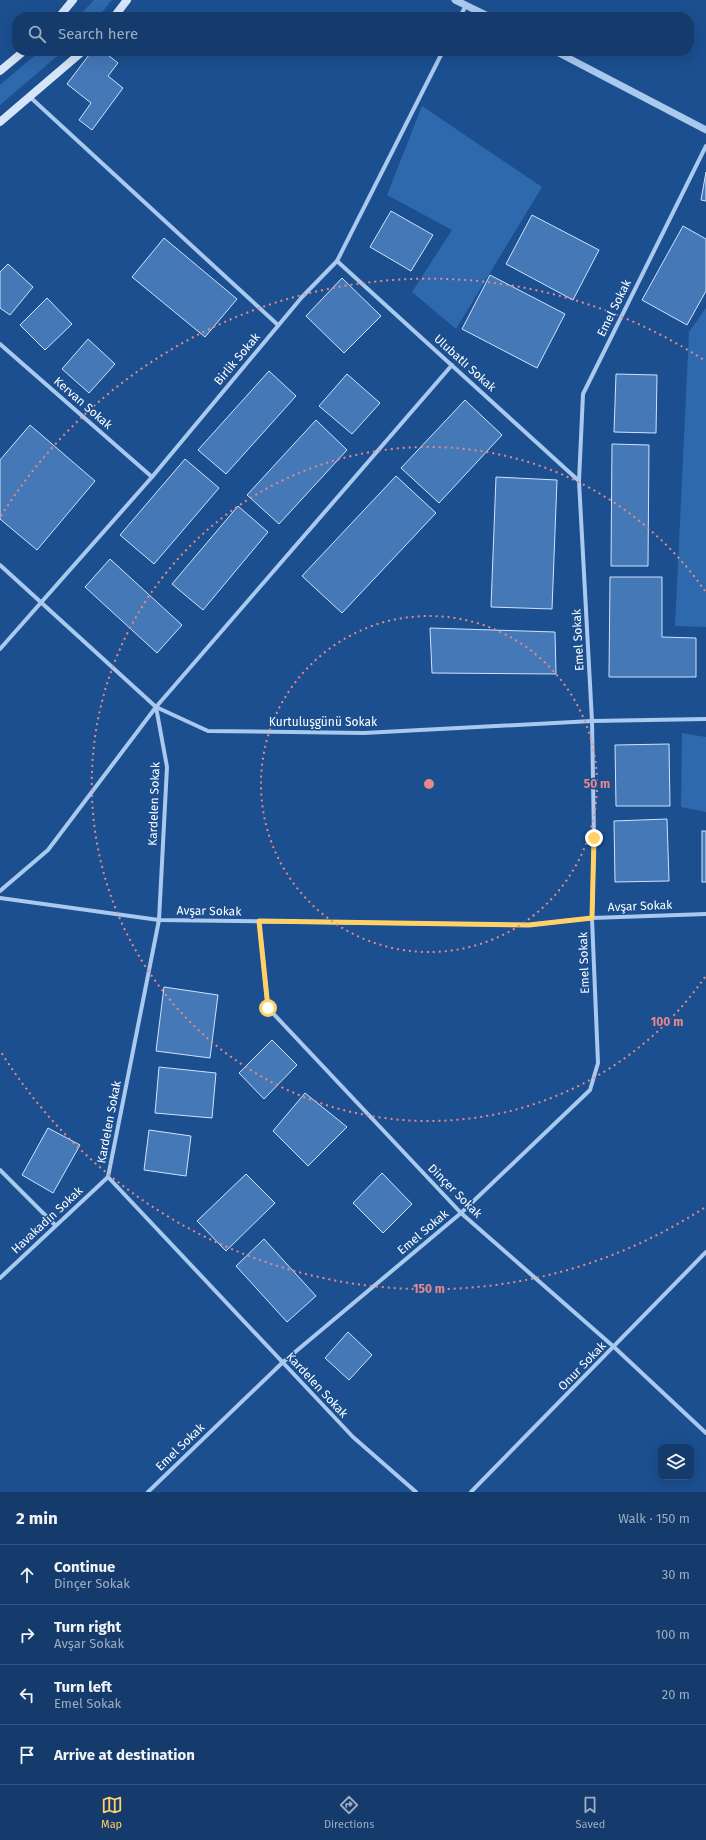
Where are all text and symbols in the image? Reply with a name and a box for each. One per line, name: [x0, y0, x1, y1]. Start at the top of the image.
search box: [12, 12, 694, 56]
icon: search: [26, 23, 48, 45]
text: Search here: [58, 25, 138, 43]
street label: Emel Sokak: [594, 276, 634, 339]
street label: Birlik Sokak: [211, 329, 263, 388]
street label: Ulubatlı Sokak: [431, 332, 499, 395]
street label: Kervan Sokak: [51, 374, 116, 433]
street label: Emel Sokak: [569, 608, 587, 671]
street label: Kurtuluşgünü Sokak: [269, 715, 378, 729]
street label: Kardelen Sokak: [146, 761, 162, 846]
centre of rings: [422, 777, 436, 791]
text: 50 m: [584, 777, 610, 791]
route end: [585, 829, 603, 847]
street label: Avşar Sokak: [607, 898, 673, 914]
street label: Avşar Sokak: [177, 903, 242, 919]
street label: Emel Sokak: [576, 931, 592, 994]
route start: [259, 999, 277, 1017]
text: 100 m: [651, 1015, 683, 1029]
street label: Kardelen Sokak: [94, 1079, 124, 1165]
street label: Dinçer Sokak: [425, 1161, 485, 1221]
street label: Havakadın Sokak: [9, 1183, 86, 1257]
street label: Emel Sokak: [395, 1206, 452, 1257]
text: 150 m: [413, 1282, 445, 1296]
street label: Onur Sokak: [555, 1338, 609, 1393]
street label: Kardelen Sokak: [283, 1350, 351, 1421]
street label: Emel Sokak: [153, 1420, 208, 1474]
map controls: [658, 1444, 694, 1480]
button: layers: [658, 1444, 694, 1480]
text: 2 min: [16, 1508, 58, 1529]
text: Walk · 150 m: [618, 1511, 690, 1526]
text: Continue: [54, 1558, 115, 1576]
icon: ahead: [16, 1564, 38, 1586]
text: 30 m: [662, 1567, 690, 1582]
text: Dinçer Sokak: [54, 1576, 130, 1591]
text: Turn right: [54, 1618, 121, 1636]
icon: right: [16, 1624, 38, 1646]
text: 100 m: [655, 1627, 690, 1642]
text: Avşar Sokak: [54, 1636, 124, 1651]
text: Turn left: [54, 1678, 112, 1696]
icon: left: [16, 1684, 38, 1706]
text: 20 m: [662, 1687, 690, 1702]
text: Emel Sokak: [54, 1696, 121, 1711]
icon: arrive: [16, 1744, 38, 1766]
text: Arrive at destination: [54, 1746, 195, 1764]
tab: Map: [101, 1794, 123, 1831]
tab: Directions: [324, 1794, 374, 1831]
tab: Saved: [576, 1794, 605, 1831]

